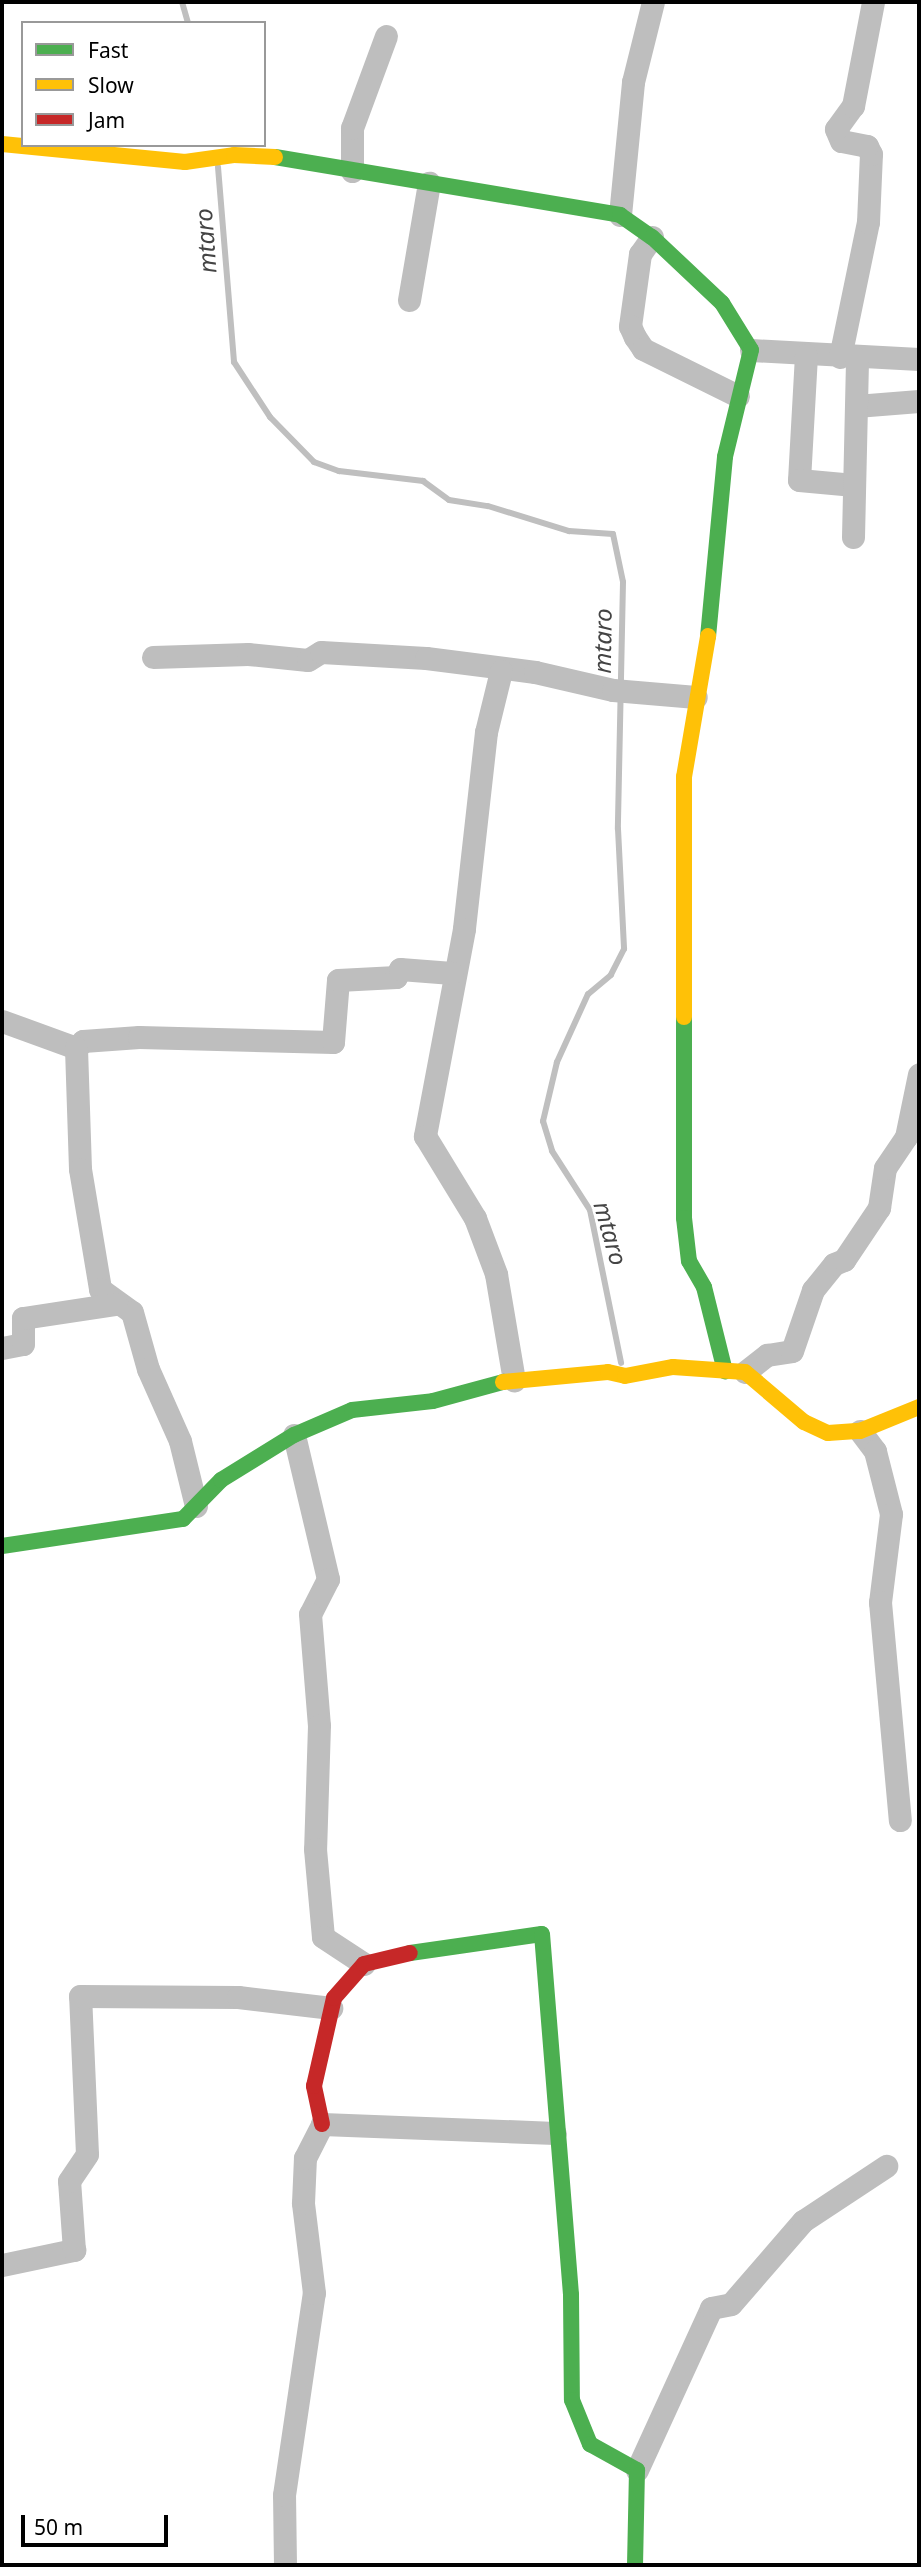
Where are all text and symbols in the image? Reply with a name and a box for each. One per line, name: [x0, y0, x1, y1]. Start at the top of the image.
legend: [21, 21, 266, 147]
text: Fast: [88, 36, 128, 64]
text: Slow: [88, 71, 134, 99]
text: Jam: [88, 106, 125, 134]
water label: mtaro: [188, 207, 222, 275]
water label: mtaro: [587, 608, 617, 674]
water label: mtaro: [588, 1198, 634, 1268]
scale bar: [24, 2500, 172, 2544]
text: 50 m: [34, 2513, 83, 2541]

